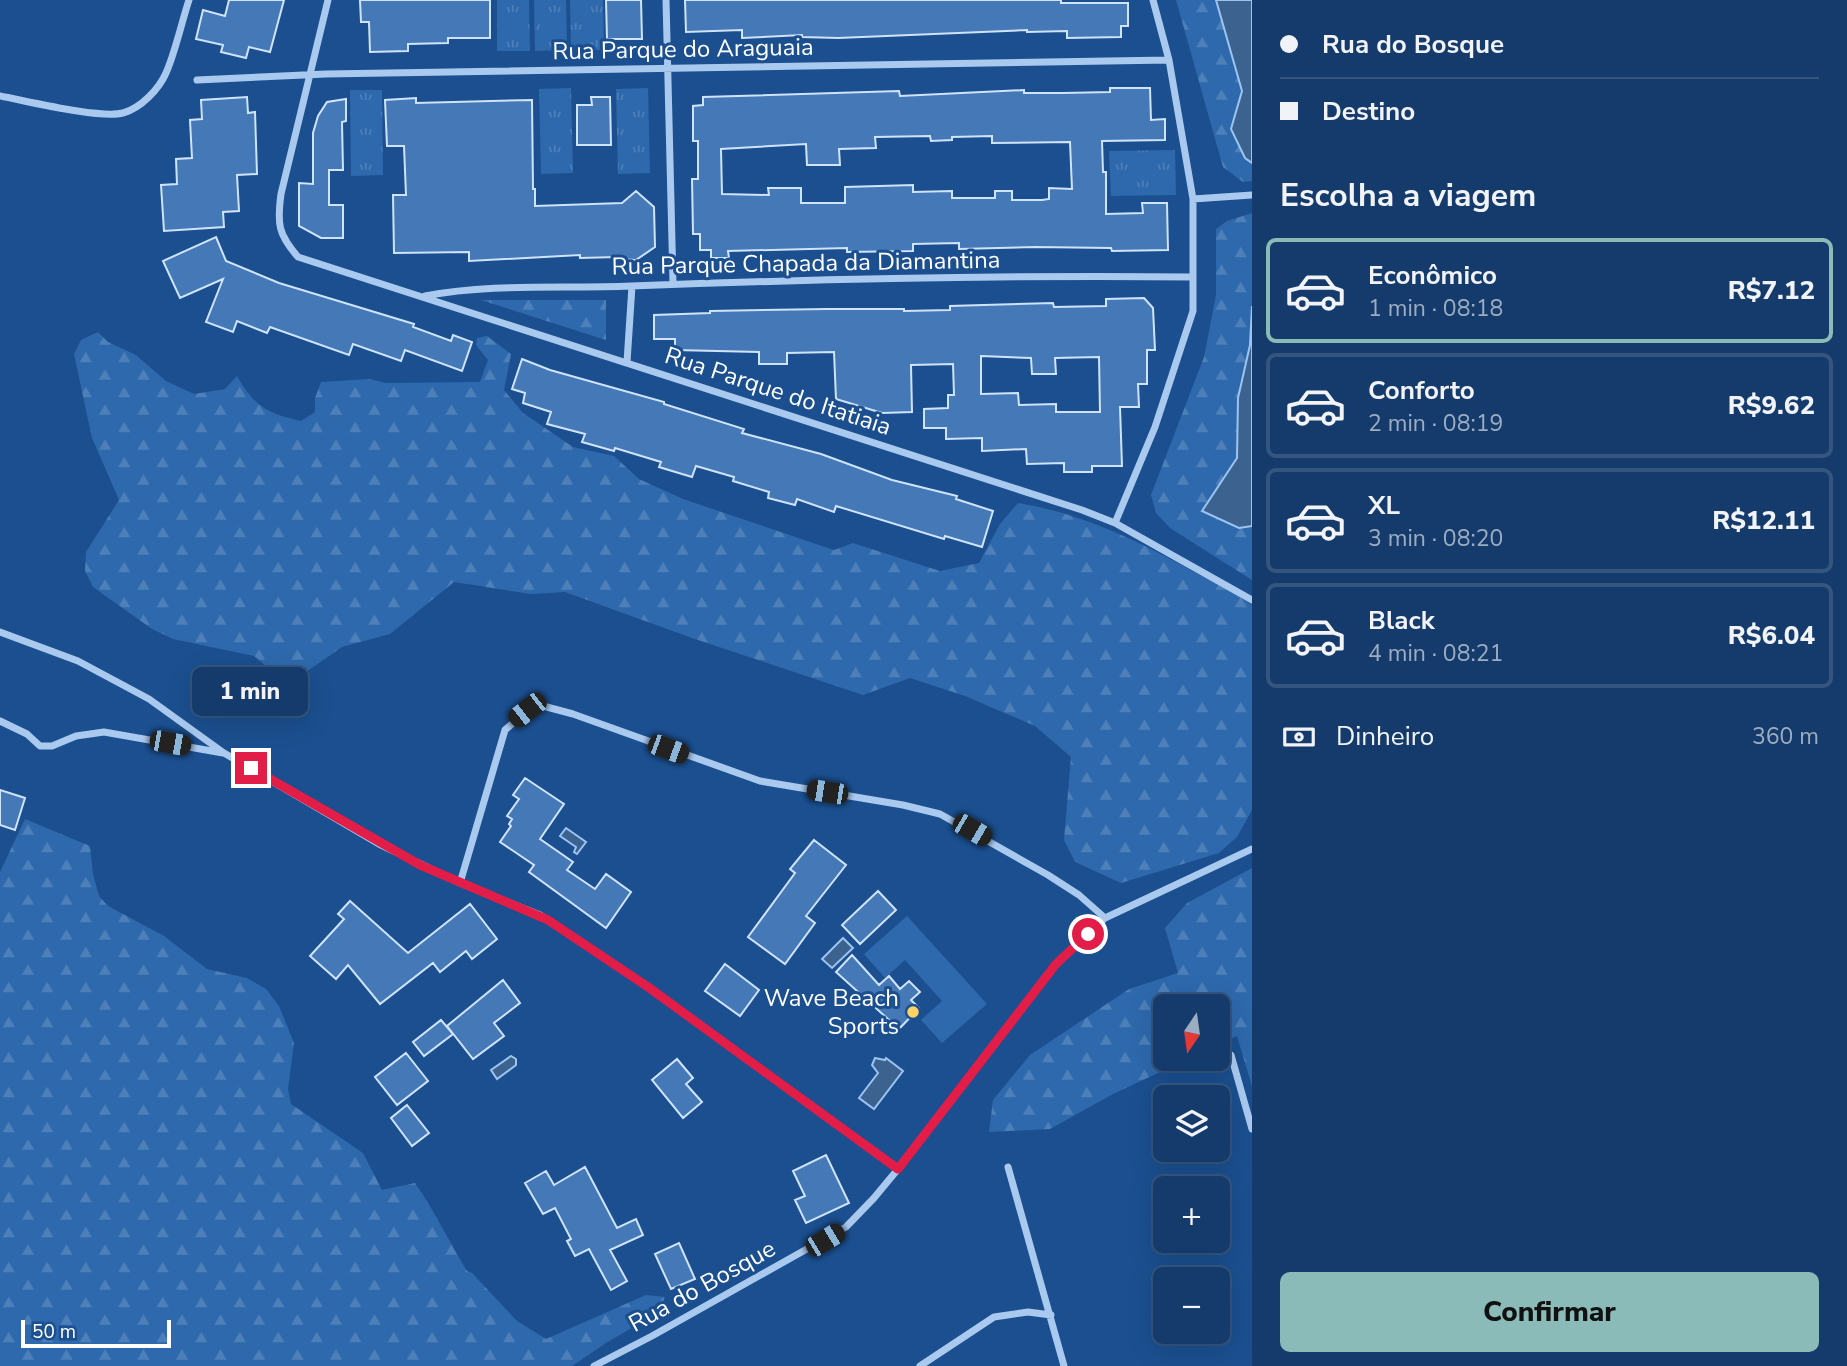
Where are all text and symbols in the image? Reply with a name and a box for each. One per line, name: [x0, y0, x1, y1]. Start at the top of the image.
text: Rua do Bosque: [1322, 27, 1504, 62]
street label: Rua Parque do Araguaia: [552, 31, 814, 67]
text: Destino: [1322, 94, 1415, 129]
text: Escolha a viagem: [1280, 174, 1536, 217]
street label: Rua Parque Chapada da Diamantina: [611, 244, 1001, 282]
text: Econômico: [1368, 258, 1497, 293]
icon: car: [1284, 259, 1347, 322]
text: R$7.12: [1728, 273, 1815, 308]
text: 1 min · 08:18: [1368, 293, 1503, 324]
street label: Rua Parque do Itatiaia: [661, 339, 895, 443]
text: Conforto: [1368, 373, 1475, 408]
icon: car: [1284, 374, 1347, 437]
text: R$9.62: [1728, 388, 1815, 423]
text: 2 min · 08:19: [1368, 408, 1503, 439]
text: XL: [1368, 488, 1400, 523]
icon: car: [1284, 489, 1347, 552]
text: R$12.11: [1712, 503, 1815, 538]
text: 3 min · 08:20: [1368, 523, 1503, 554]
text: Black: [1368, 603, 1435, 638]
icon: car: [1284, 604, 1347, 667]
text: R$6.04: [1728, 618, 1815, 653]
text: 4 min · 08:21: [1368, 638, 1503, 669]
callout: 1 min: [193, 666, 309, 716]
text: 1 min: [220, 676, 280, 707]
car: [504, 689, 551, 731]
icon: cash: [1280, 718, 1318, 756]
text: Dinheiro: [1336, 719, 1434, 754]
text: 360 m: [1752, 721, 1819, 752]
car: [148, 729, 193, 757]
car: [645, 732, 692, 766]
route end: [235, 752, 267, 784]
car: [805, 778, 850, 806]
car: [949, 810, 996, 850]
route start: [1072, 918, 1104, 950]
place label: Wave Beach Sports: [764, 982, 899, 1042]
north arrow: [1153, 994, 1230, 1071]
map controls: [1153, 994, 1230, 1344]
marker: Wave Beach Sports: [905, 1004, 921, 1020]
button: layers: [1153, 1085, 1230, 1162]
button: +: [1153, 1176, 1230, 1253]
car: [802, 1220, 849, 1260]
street label: Rua do Bosque: [623, 1232, 781, 1340]
button: −: [1153, 1267, 1230, 1344]
button: Confirmar: [1280, 1272, 1819, 1352]
scale bar: [21, 1317, 172, 1349]
text: 50 m: [32, 1319, 76, 1345]

